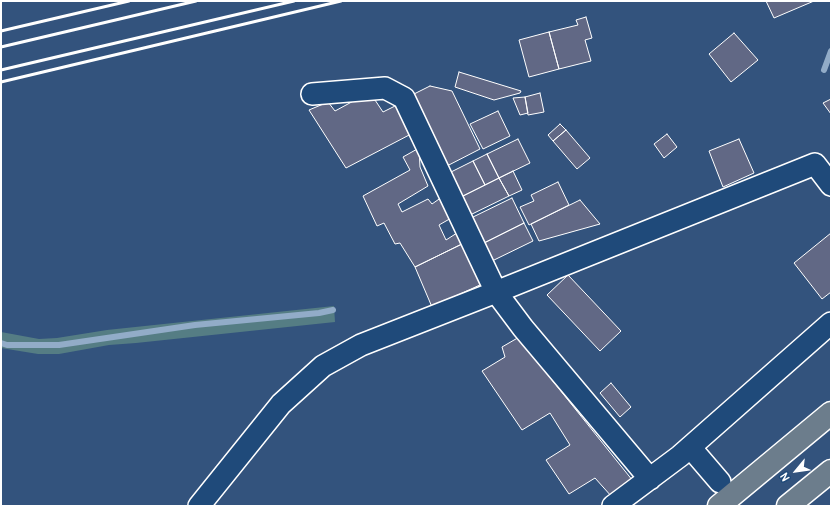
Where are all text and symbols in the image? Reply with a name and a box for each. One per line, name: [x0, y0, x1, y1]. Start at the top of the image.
north arrow: [776, 451, 816, 491]
text: N: [778, 471, 793, 483]

